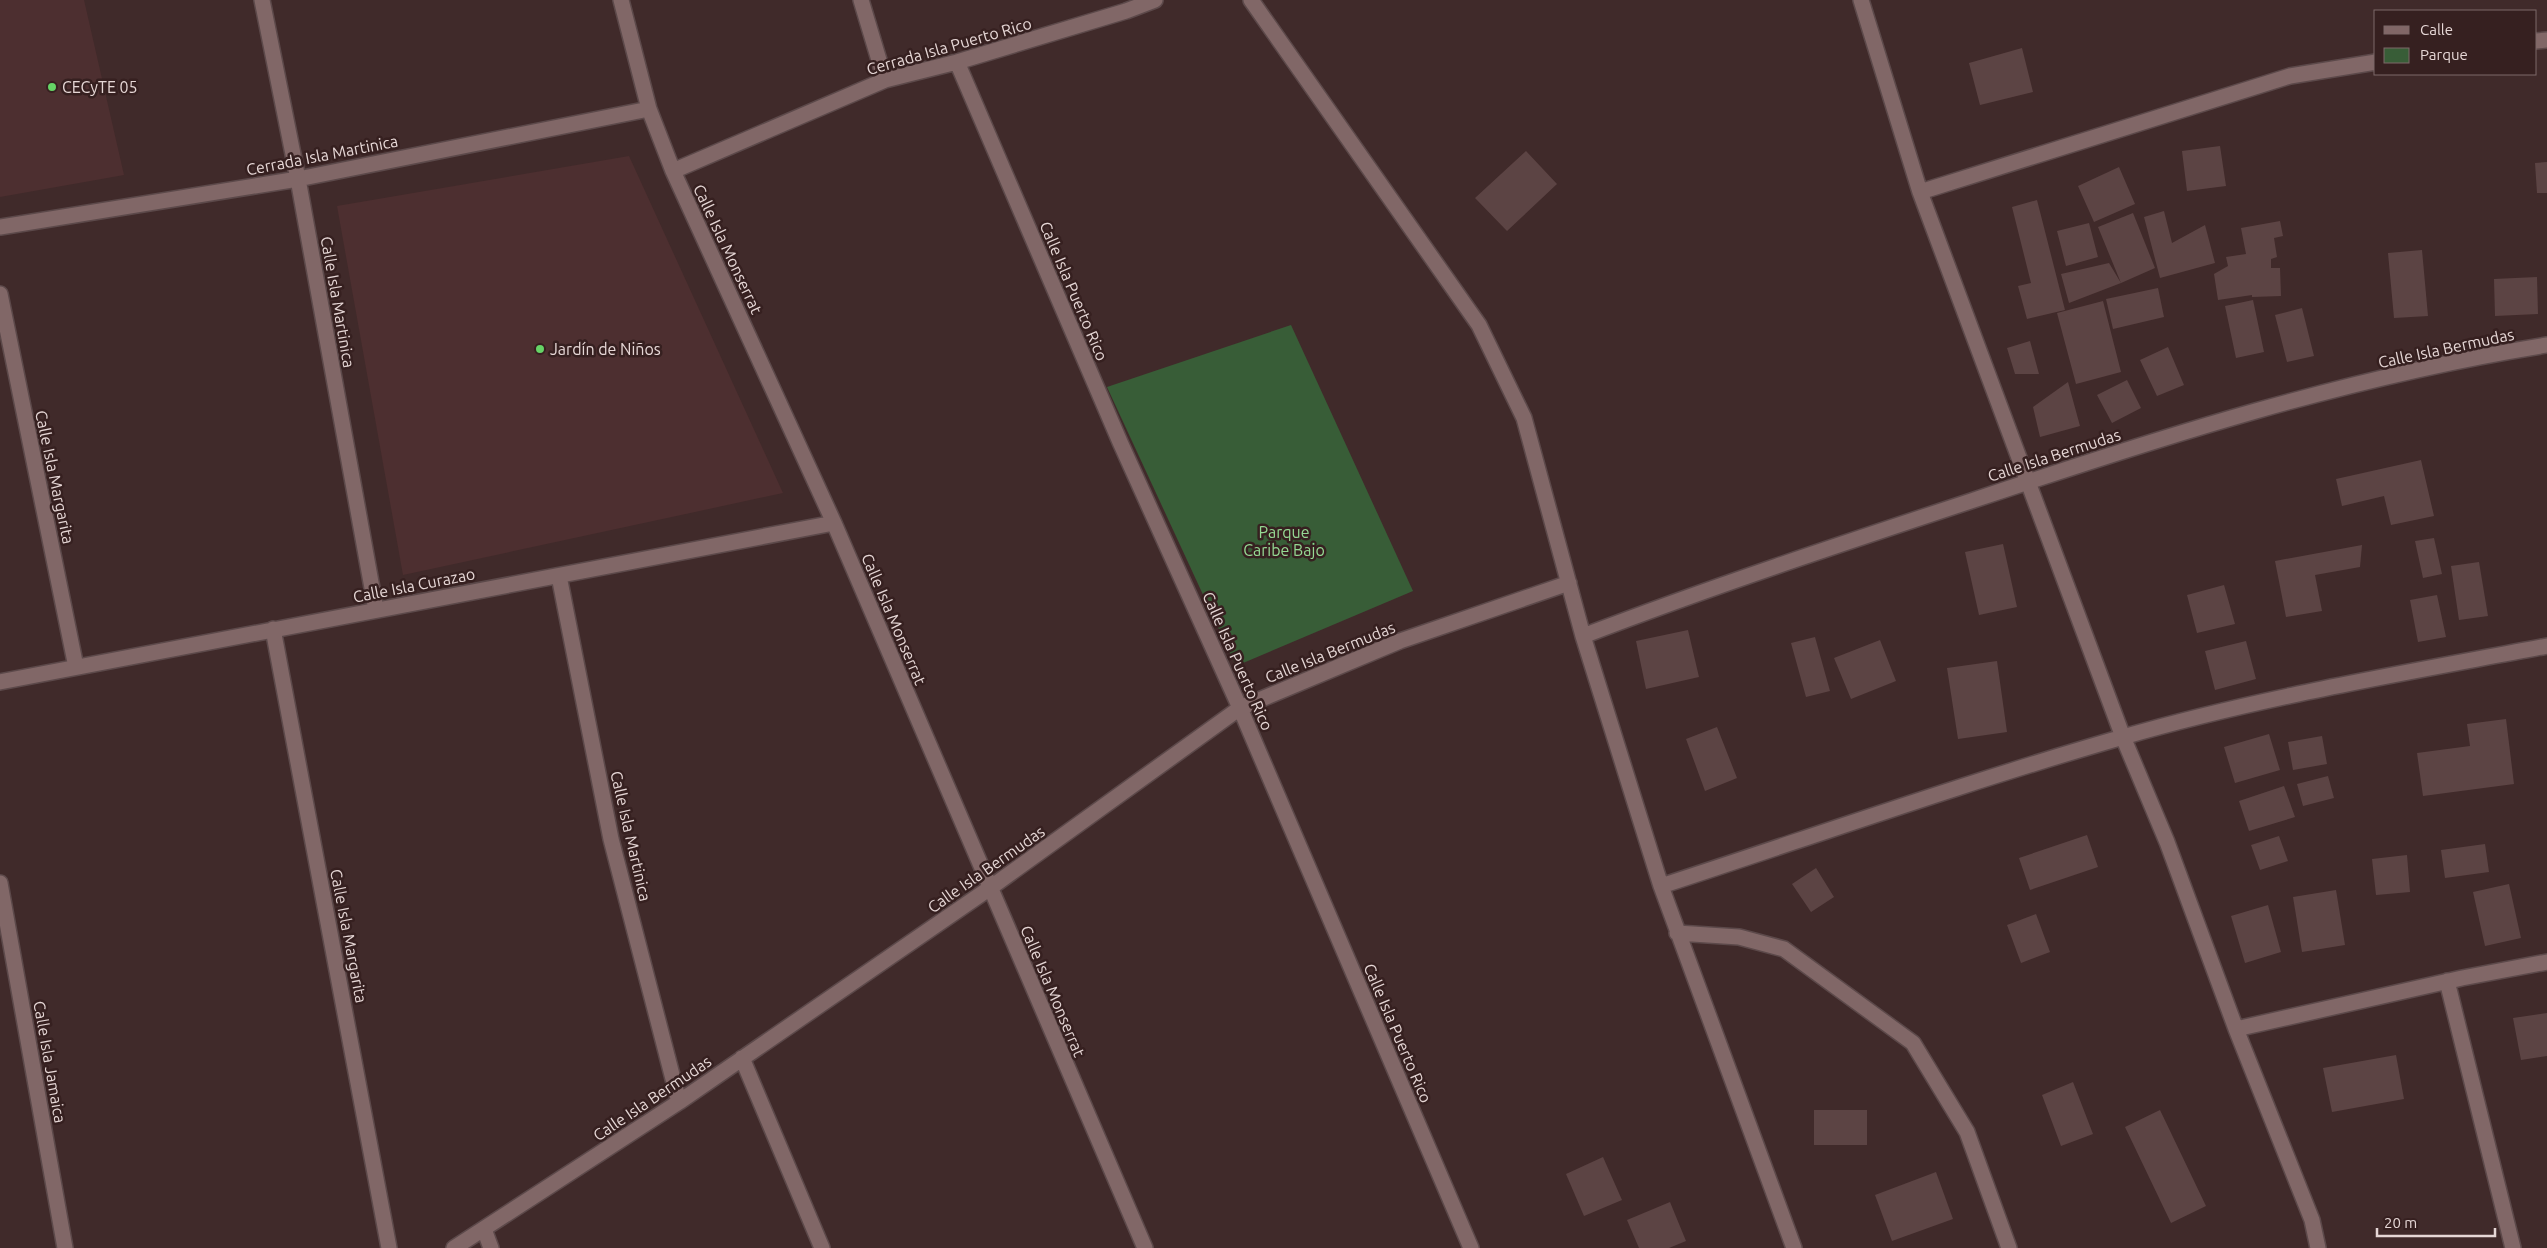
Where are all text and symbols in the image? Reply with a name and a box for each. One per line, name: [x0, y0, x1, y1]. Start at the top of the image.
legend: [2374, 10, 2537, 75]
street label: Cerrada Isla Puerto Rico: [864, 14, 1034, 78]
text: Calle: [2420, 21, 2453, 38]
text: Parque: [2420, 46, 2468, 63]
place label: CECyTE 05: [62, 78, 138, 96]
marker: CECyTE 05: [46, 81, 58, 93]
street label: Cerrada Isla Martinica: [245, 131, 399, 179]
street label: Calle Isla Monserrat: [690, 181, 766, 317]
street label: Calle Isla Puerto Rico: [1036, 219, 1112, 363]
street label: Calle Isla Martinica: [318, 235, 358, 369]
street label: Calle Isla Bermudas: [2376, 325, 2516, 371]
place label: Jardín de Niños: [550, 340, 661, 358]
marker: Jardín de Niños: [534, 343, 546, 355]
street label: Calle Isla Margarita: [32, 409, 78, 545]
street label: Calle Isla Bermudas: [1985, 425, 2123, 485]
park label: Parque Caribe Bajo: [1243, 523, 1325, 559]
street label: Calle Isla Monserrat: [858, 551, 930, 688]
street label: Calle Isla Curazao: [351, 564, 477, 606]
street label: Calle Isla Puerto Rico: [1199, 589, 1277, 733]
street label: Calle Isla Bermudas: [1262, 618, 1398, 686]
street label: Calle Isla Martinica: [607, 769, 655, 903]
street label: Calle Isla Bermudas: [924, 822, 1048, 916]
street label: Calle Isla Margarita: [327, 867, 371, 1005]
street label: Calle Isla Monserrat: [1017, 923, 1089, 1060]
street label: Calle Isla Puerto Rico: [1360, 961, 1436, 1105]
street label: Calle Isla Jamaica: [30, 1000, 70, 1124]
street label: Calle Isla Bermudas: [590, 1052, 715, 1144]
scale bar: [2377, 1206, 2494, 1238]
text: 20 m: [2384, 1214, 2417, 1231]

